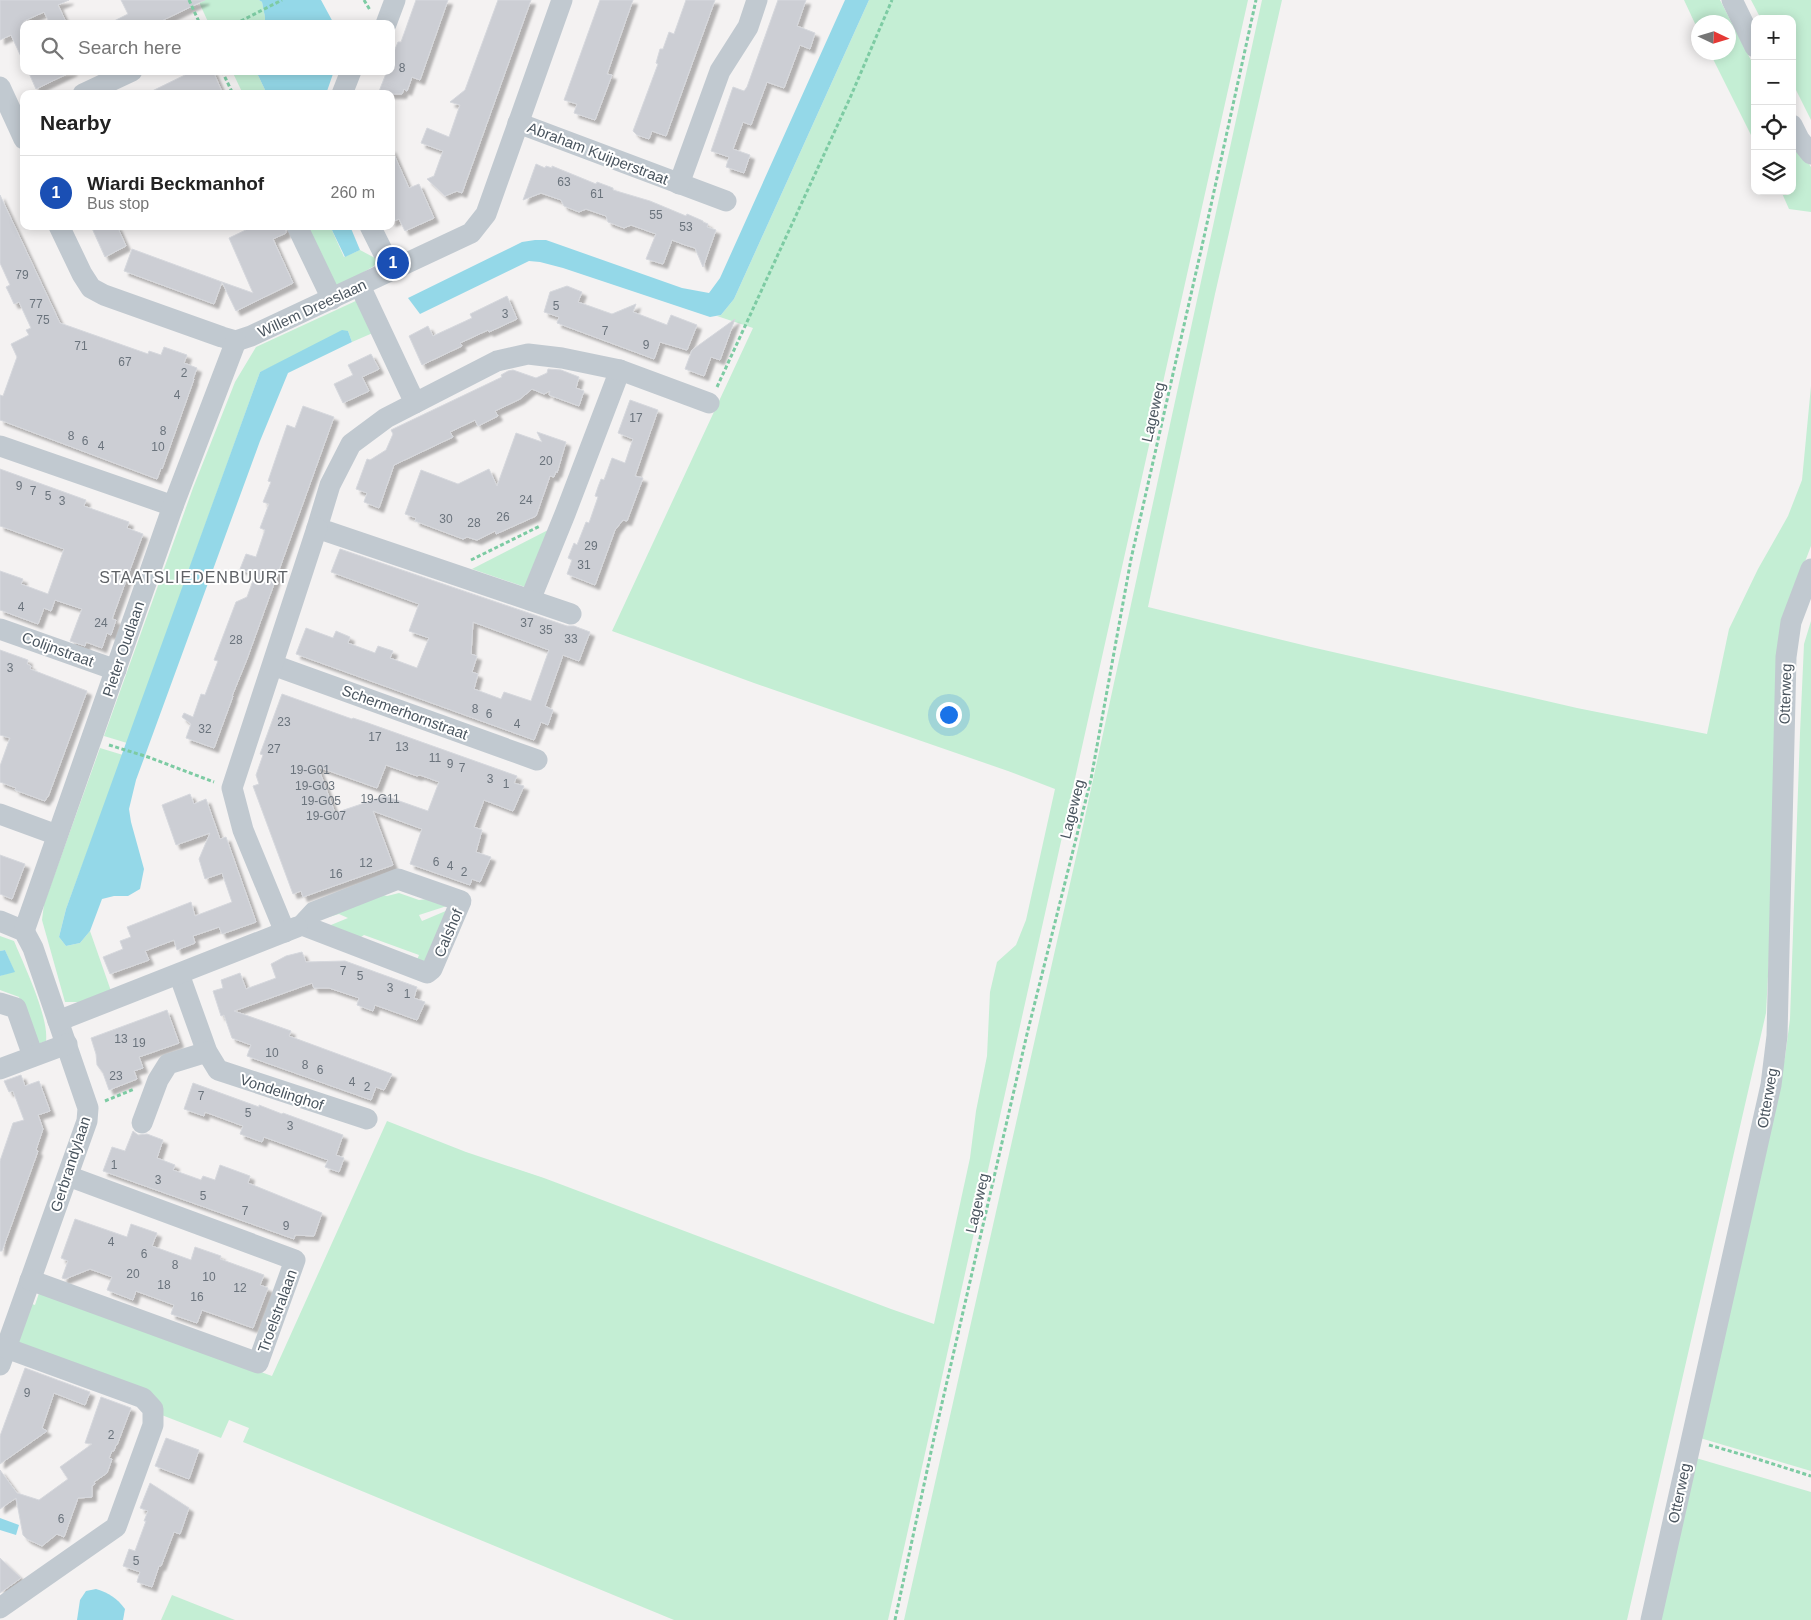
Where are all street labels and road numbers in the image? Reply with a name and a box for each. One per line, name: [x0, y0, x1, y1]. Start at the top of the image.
street label: Abraham Kuijperstraat: [525, 118, 671, 188]
street label: Willem Dreeslaan: [255, 275, 369, 341]
street label: Lageweg: [1138, 380, 1168, 444]
street label: Pieter Oudlaan: [99, 599, 147, 699]
street label: Colijnstraat: [20, 628, 97, 670]
street label: Otterweg: [1775, 663, 1795, 725]
street label: Schermerhornstraat: [340, 681, 471, 743]
street label: Lageweg: [1056, 777, 1088, 841]
street label: Calshof: [430, 906, 466, 960]
street label: Otterweg: [1753, 1067, 1781, 1129]
street label: Vondelinghof: [238, 1071, 327, 1114]
street label: Gerbrandylaan: [47, 1114, 93, 1214]
street label: Lageweg: [962, 1171, 992, 1235]
street label: Troelstralaan: [254, 1267, 300, 1355]
street label: Otterweg: [1664, 1461, 1694, 1525]

